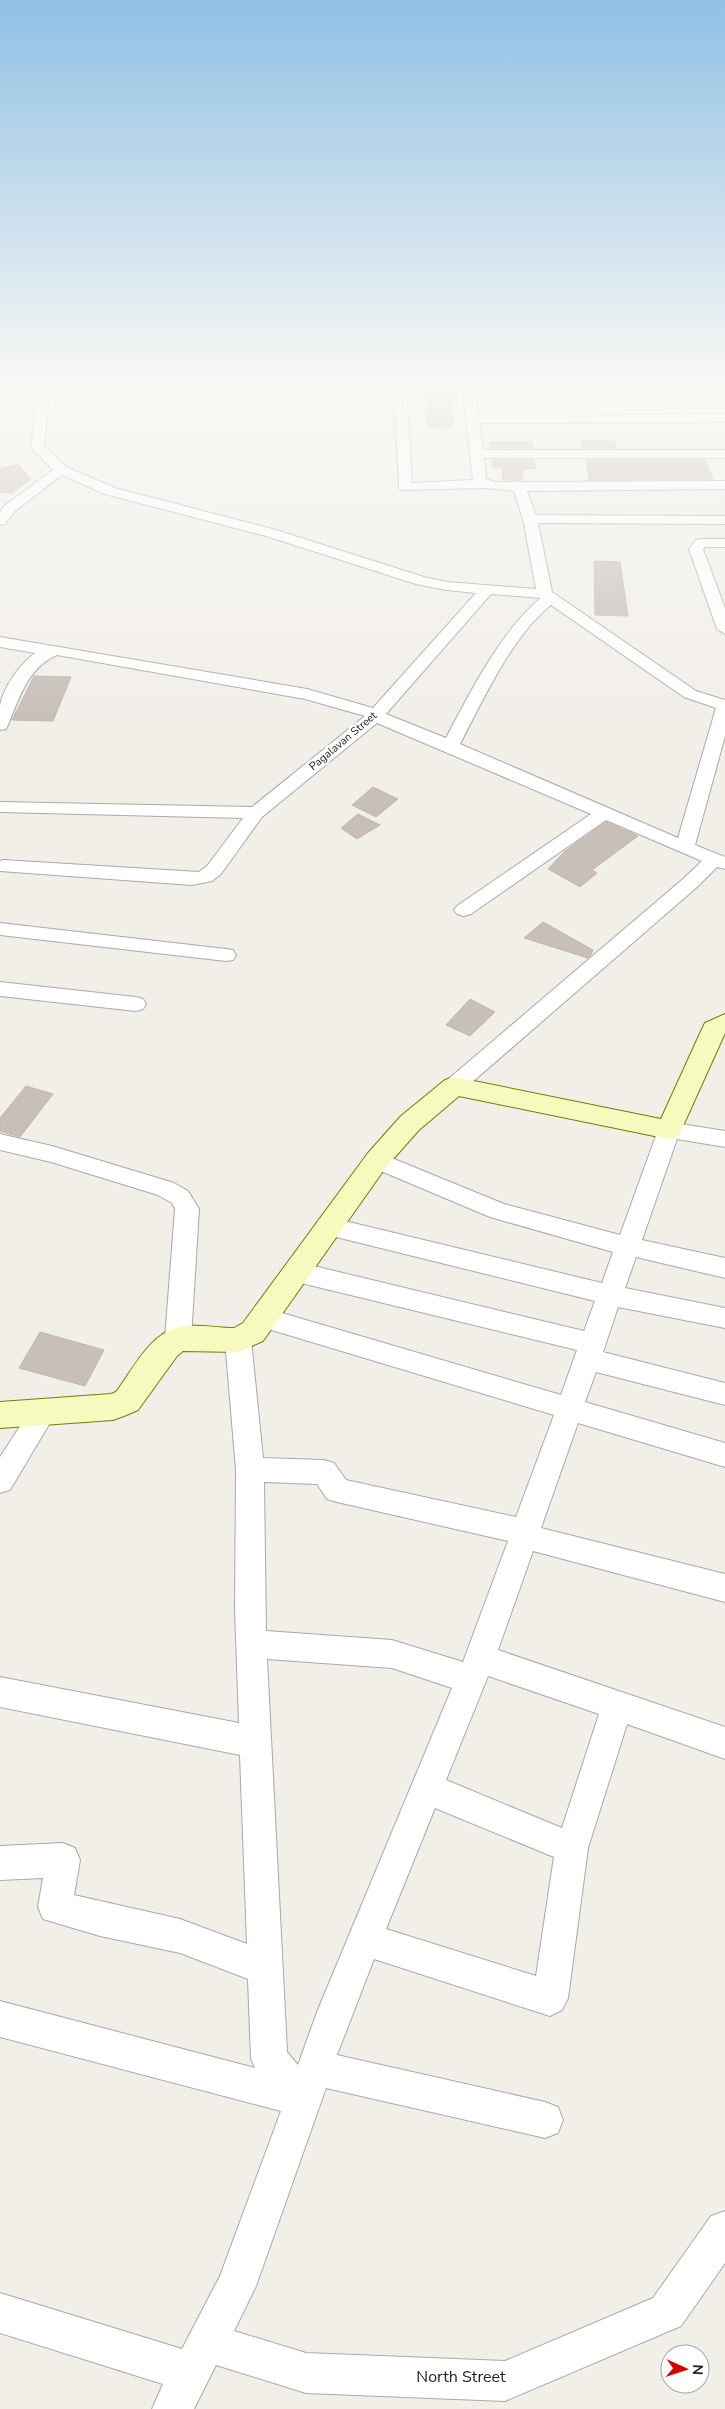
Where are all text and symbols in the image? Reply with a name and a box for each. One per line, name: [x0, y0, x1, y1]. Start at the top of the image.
street label: Pagalavan Street: [306, 708, 380, 774]
north arrow: [660, 2344, 710, 2394]
text: N: [688, 2364, 707, 2375]
street label: North Street: [416, 2366, 506, 2388]

